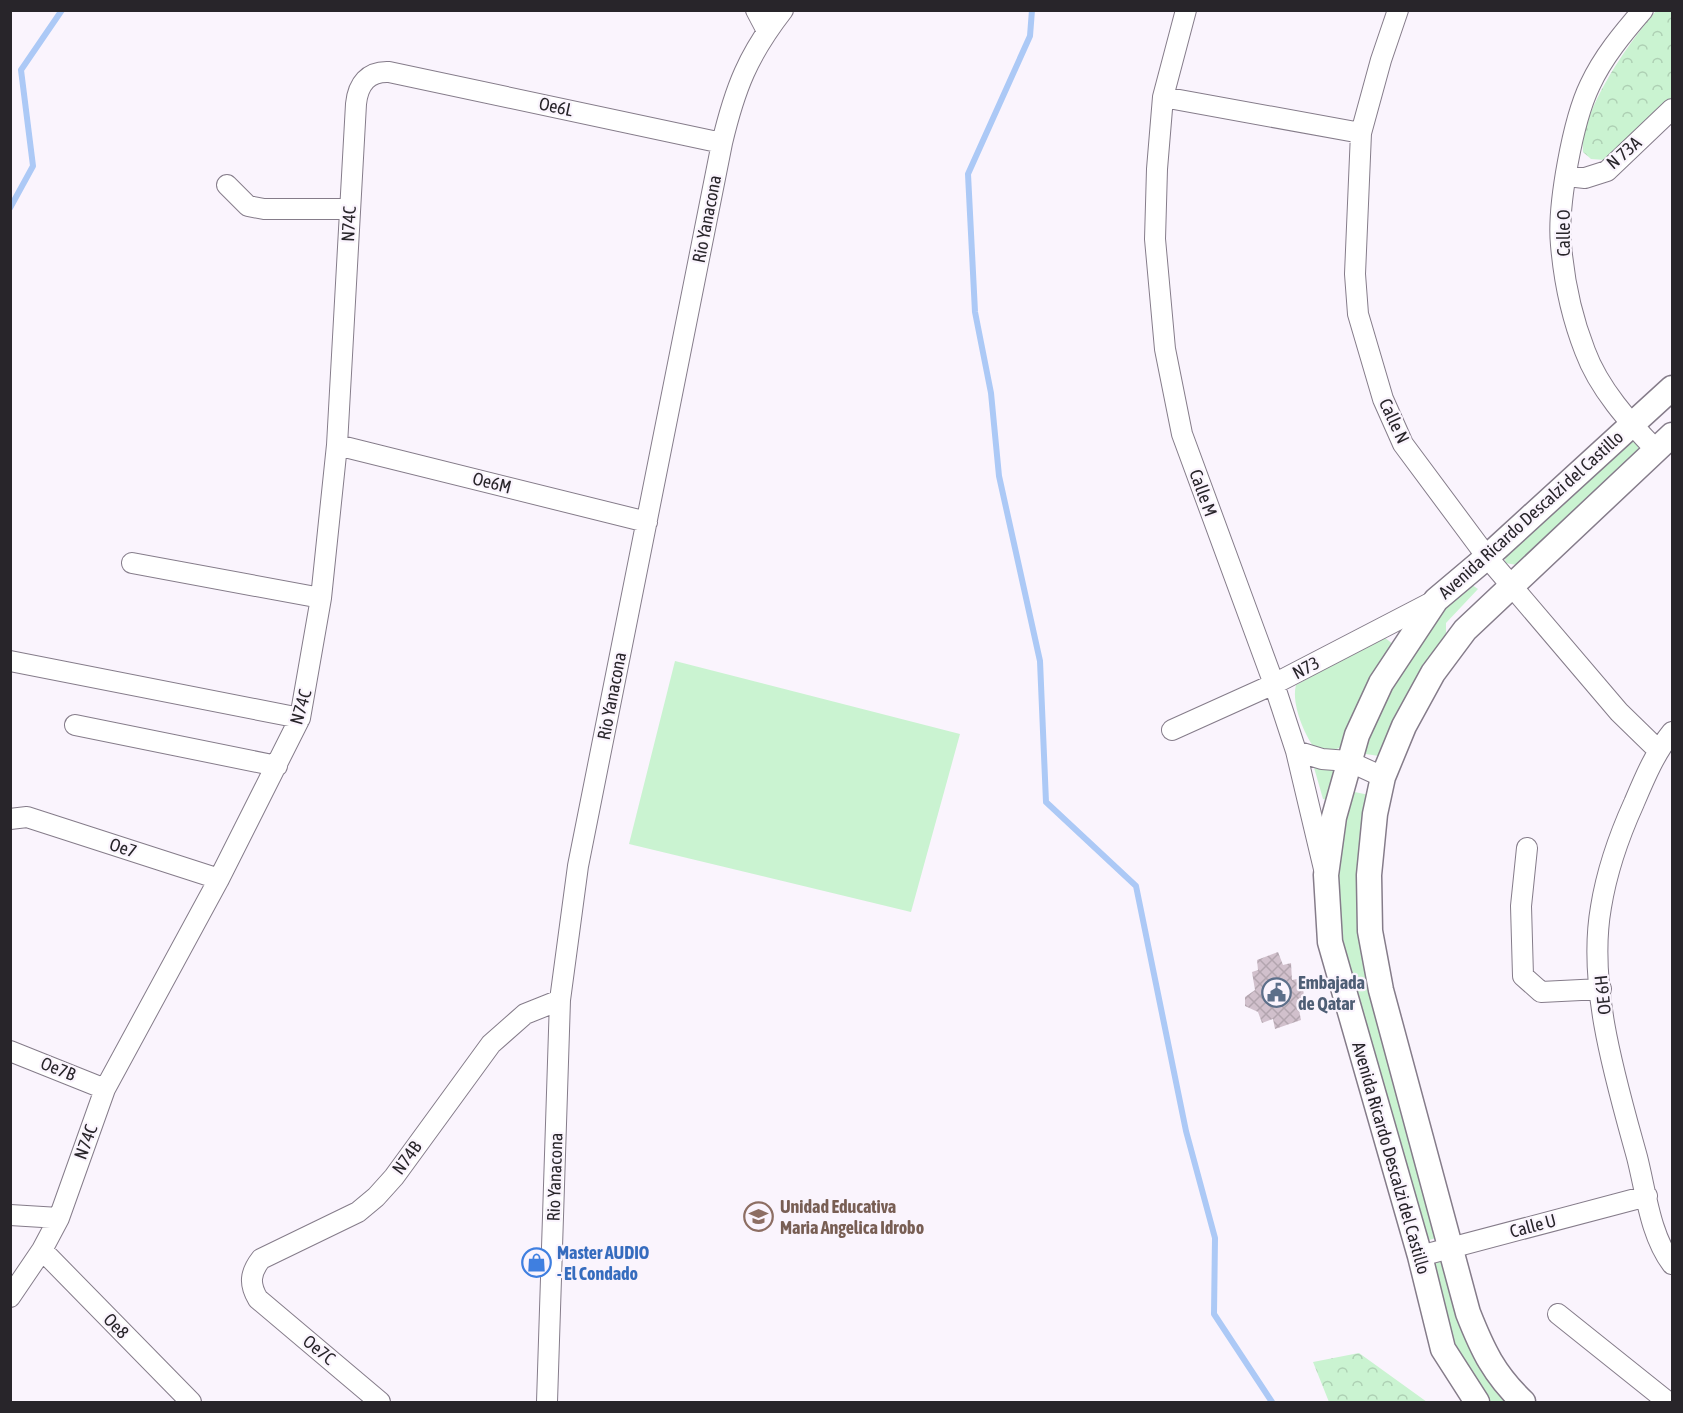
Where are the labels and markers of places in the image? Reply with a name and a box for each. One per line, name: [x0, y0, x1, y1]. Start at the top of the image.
place label: Embajada de Qatar: [1298, 972, 1365, 1014]
public building icon: Embajada de Qatar: [1261, 977, 1293, 1009]
place label: Unidad Educativa Maria Angelica Idrobo: [780, 1196, 924, 1238]
school or university icon: Unidad Educativa Maria Angelica Idrobo: [743, 1201, 775, 1233]
place label: Master AUDIO - El Condado: [557, 1242, 649, 1284]
shop icon: Master AUDIO - El Condado: [520, 1247, 552, 1279]

